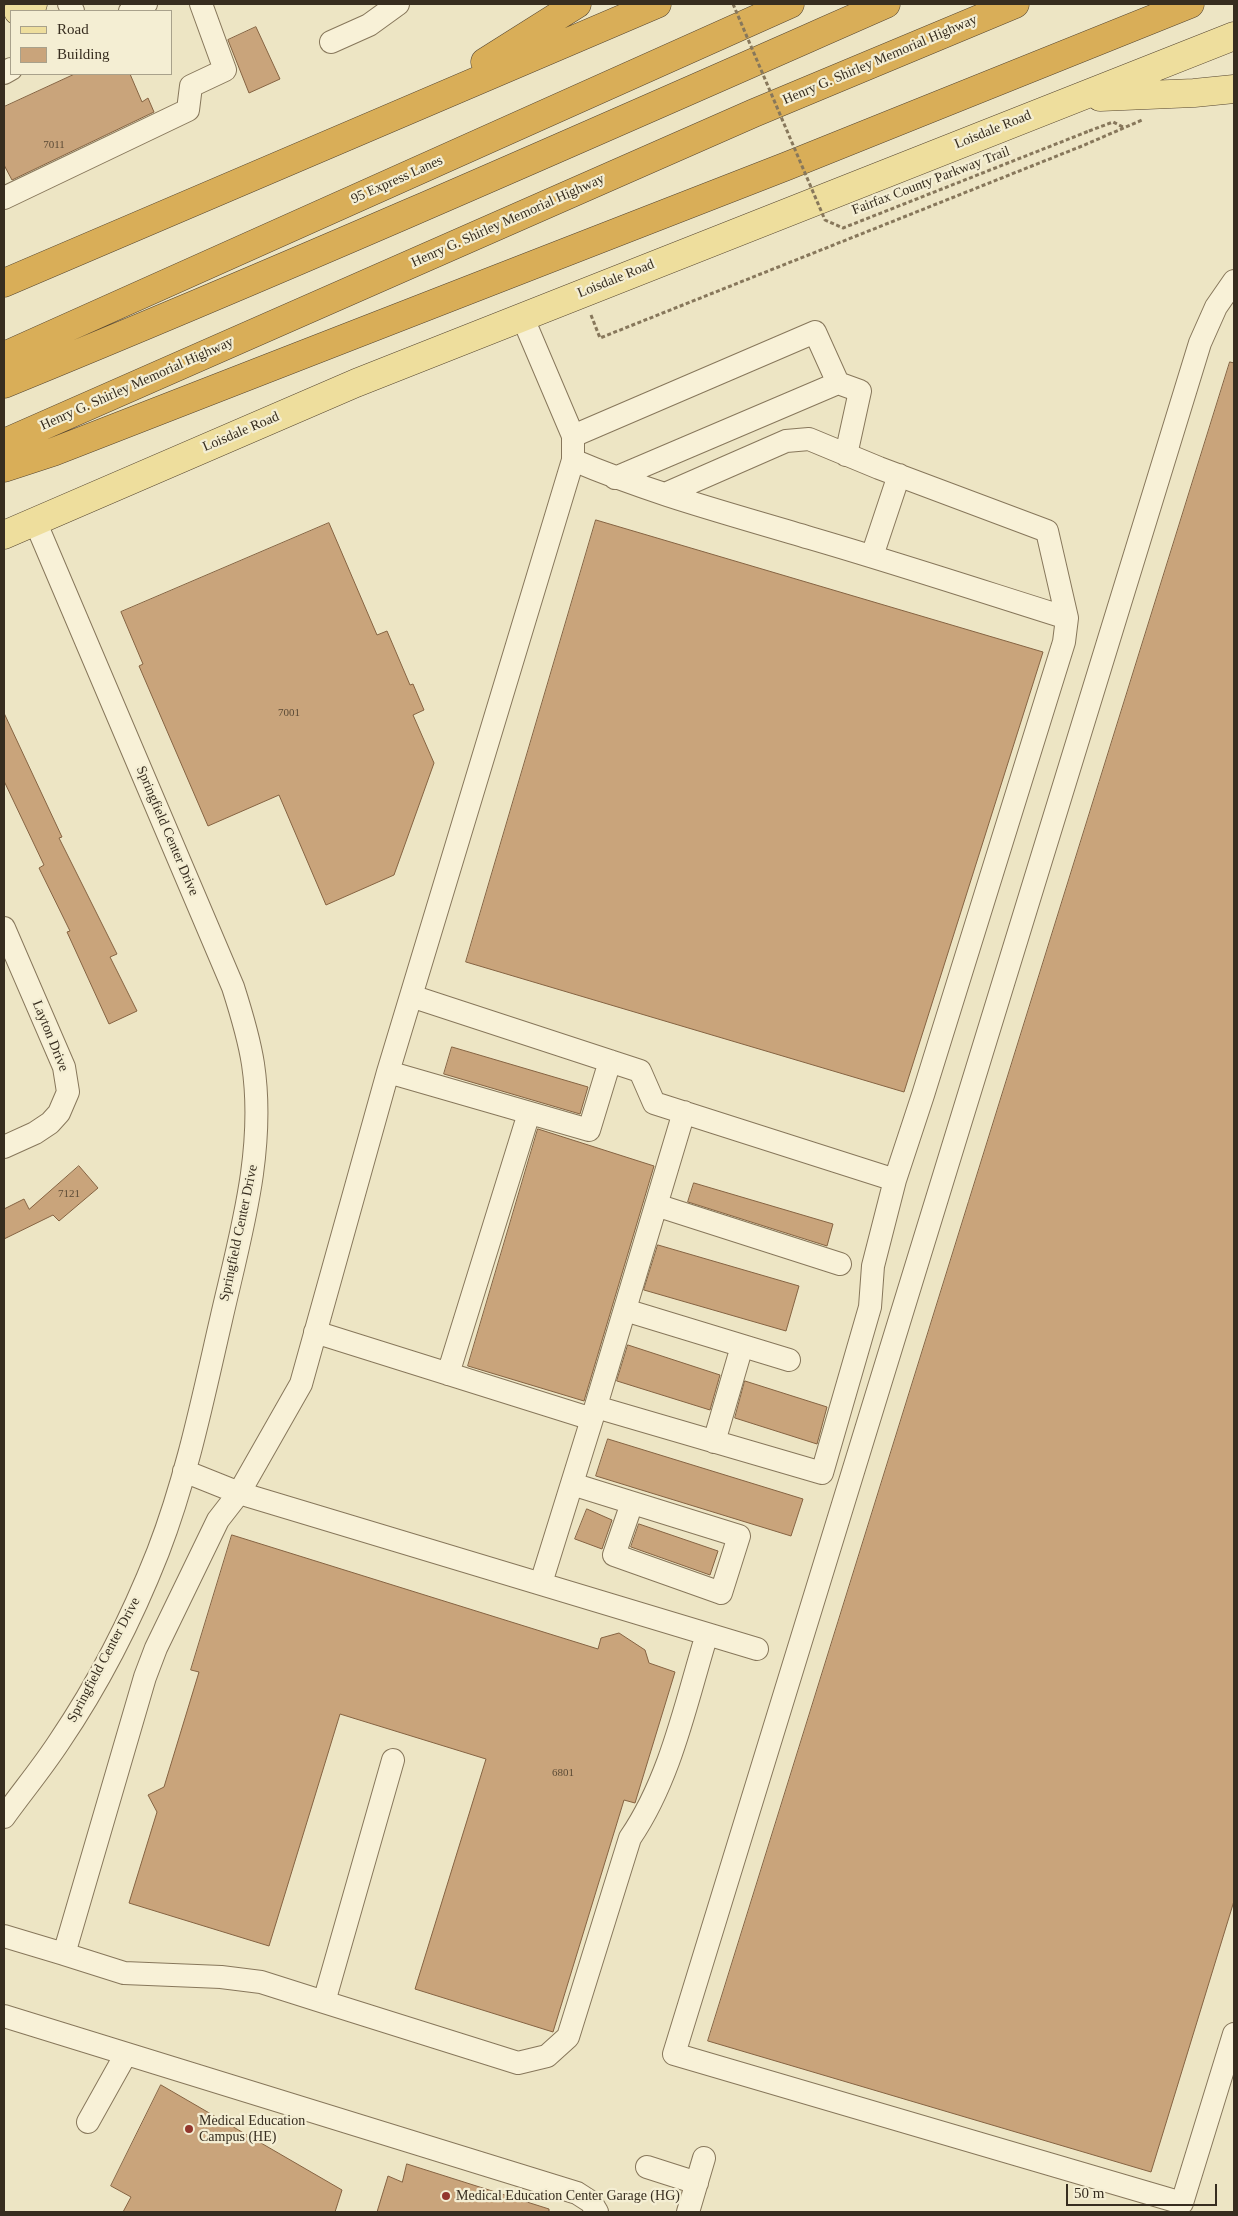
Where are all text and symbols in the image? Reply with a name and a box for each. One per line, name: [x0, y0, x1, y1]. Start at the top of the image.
legend: [10, 10, 172, 75]
street label: Henry G. Shirley Memorial Highway: [780, 11, 980, 109]
text: Road: [57, 21, 89, 37]
text: Building: [57, 46, 110, 62]
street label: Loisdale Road: [952, 107, 1034, 153]
house number: 7011: [43, 138, 65, 152]
street label: Fairfax County Parkway Trail: [850, 143, 1012, 219]
street label: 95 Express Lanes: [348, 152, 446, 208]
street label: Henry G. Shirley Memorial Highway: [409, 171, 607, 271]
street label: Loisdale Road: [575, 256, 657, 302]
street label: Henry G. Shirley Memorial Highway: [38, 334, 236, 434]
street label: Loisdale Road: [200, 408, 282, 456]
house number: 7001: [278, 706, 300, 720]
street label: Springfield Center Drive: [132, 764, 202, 898]
street label: Layton Drive: [28, 998, 72, 1074]
street label: Springfield Center Drive: [216, 1163, 262, 1303]
house number: 7121: [58, 1187, 80, 1201]
street label: Springfield Center Drive: [64, 1595, 144, 1725]
house number: 6801: [552, 1766, 574, 1780]
place label: Medical Education Campus (HE): [199, 2113, 305, 2146]
marker: Medical Education Campus (HE): [183, 2123, 195, 2135]
scale bar: [1068, 2174, 1219, 2206]
text: 50 m: [1074, 2185, 1104, 2201]
place label: Medical Education Center Garage (HG): [456, 2188, 680, 2204]
marker: Medical Education Center Garage (HG): [440, 2190, 452, 2202]

